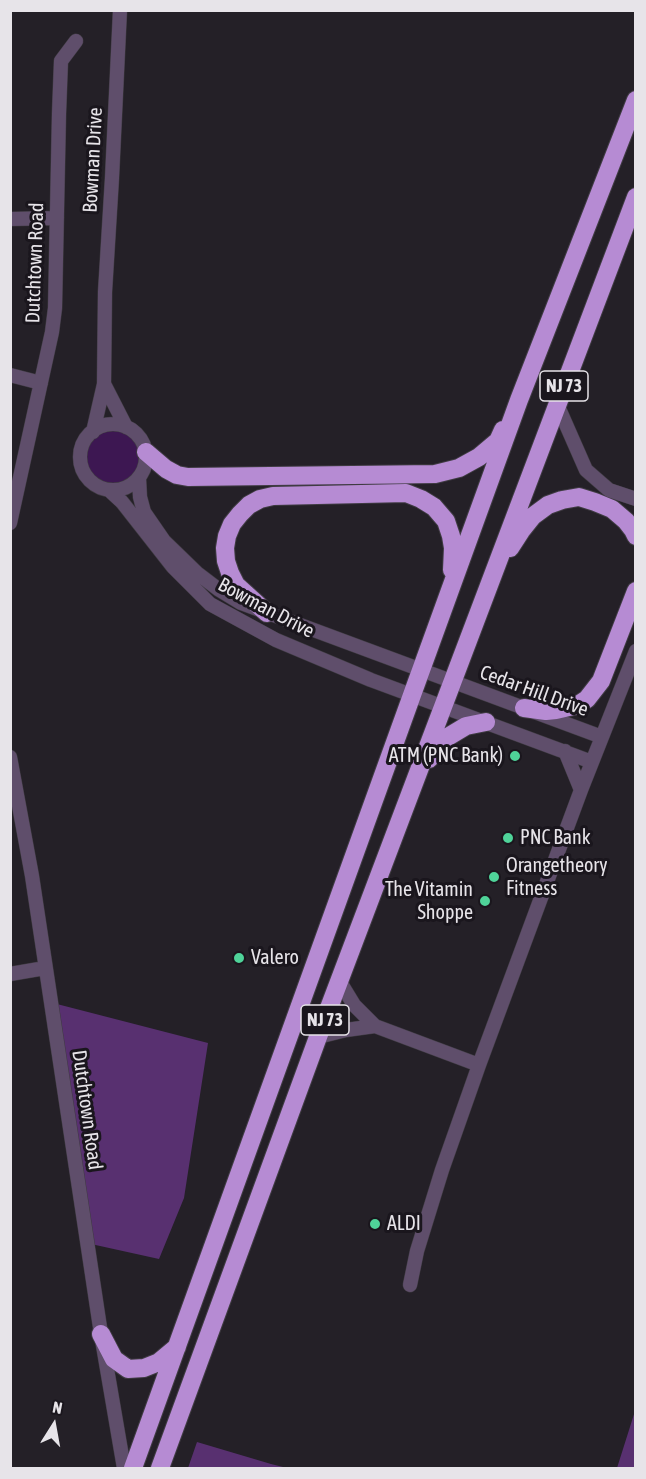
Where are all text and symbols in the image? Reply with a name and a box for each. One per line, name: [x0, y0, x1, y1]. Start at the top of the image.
street label: Bowman Drive: [78, 107, 108, 213]
street label: Dutchtown Road: [21, 202, 49, 324]
road number: NJ 73: [540, 371, 588, 401]
street label: Bowman Drive: [214, 573, 318, 643]
street label: Cedar Hill Drive: [476, 660, 592, 722]
place label: ATM (PNC Bank): [389, 744, 503, 768]
marker: ATM (PNC Bank): [508, 749, 522, 763]
place label: PNC Bank: [520, 826, 591, 850]
marker: PNC Bank: [501, 831, 515, 845]
place label: Orangetheory Fitness: [506, 854, 607, 901]
marker: Orangetheory Fitness: [487, 870, 501, 884]
place label: The Vitamin Shoppe: [385, 878, 473, 925]
marker: The Vitamin Shoppe: [478, 894, 492, 908]
place label: Valero: [251, 946, 299, 970]
marker: Valero: [232, 951, 246, 965]
road number: NJ 73: [301, 1005, 349, 1035]
street label: Dutchtown Road: [67, 1048, 107, 1172]
place label: ALDI: [387, 1212, 421, 1236]
marker: ALDI: [368, 1217, 382, 1231]
north arrow: [24, 1395, 84, 1455]
text: N: [51, 1398, 64, 1417]

